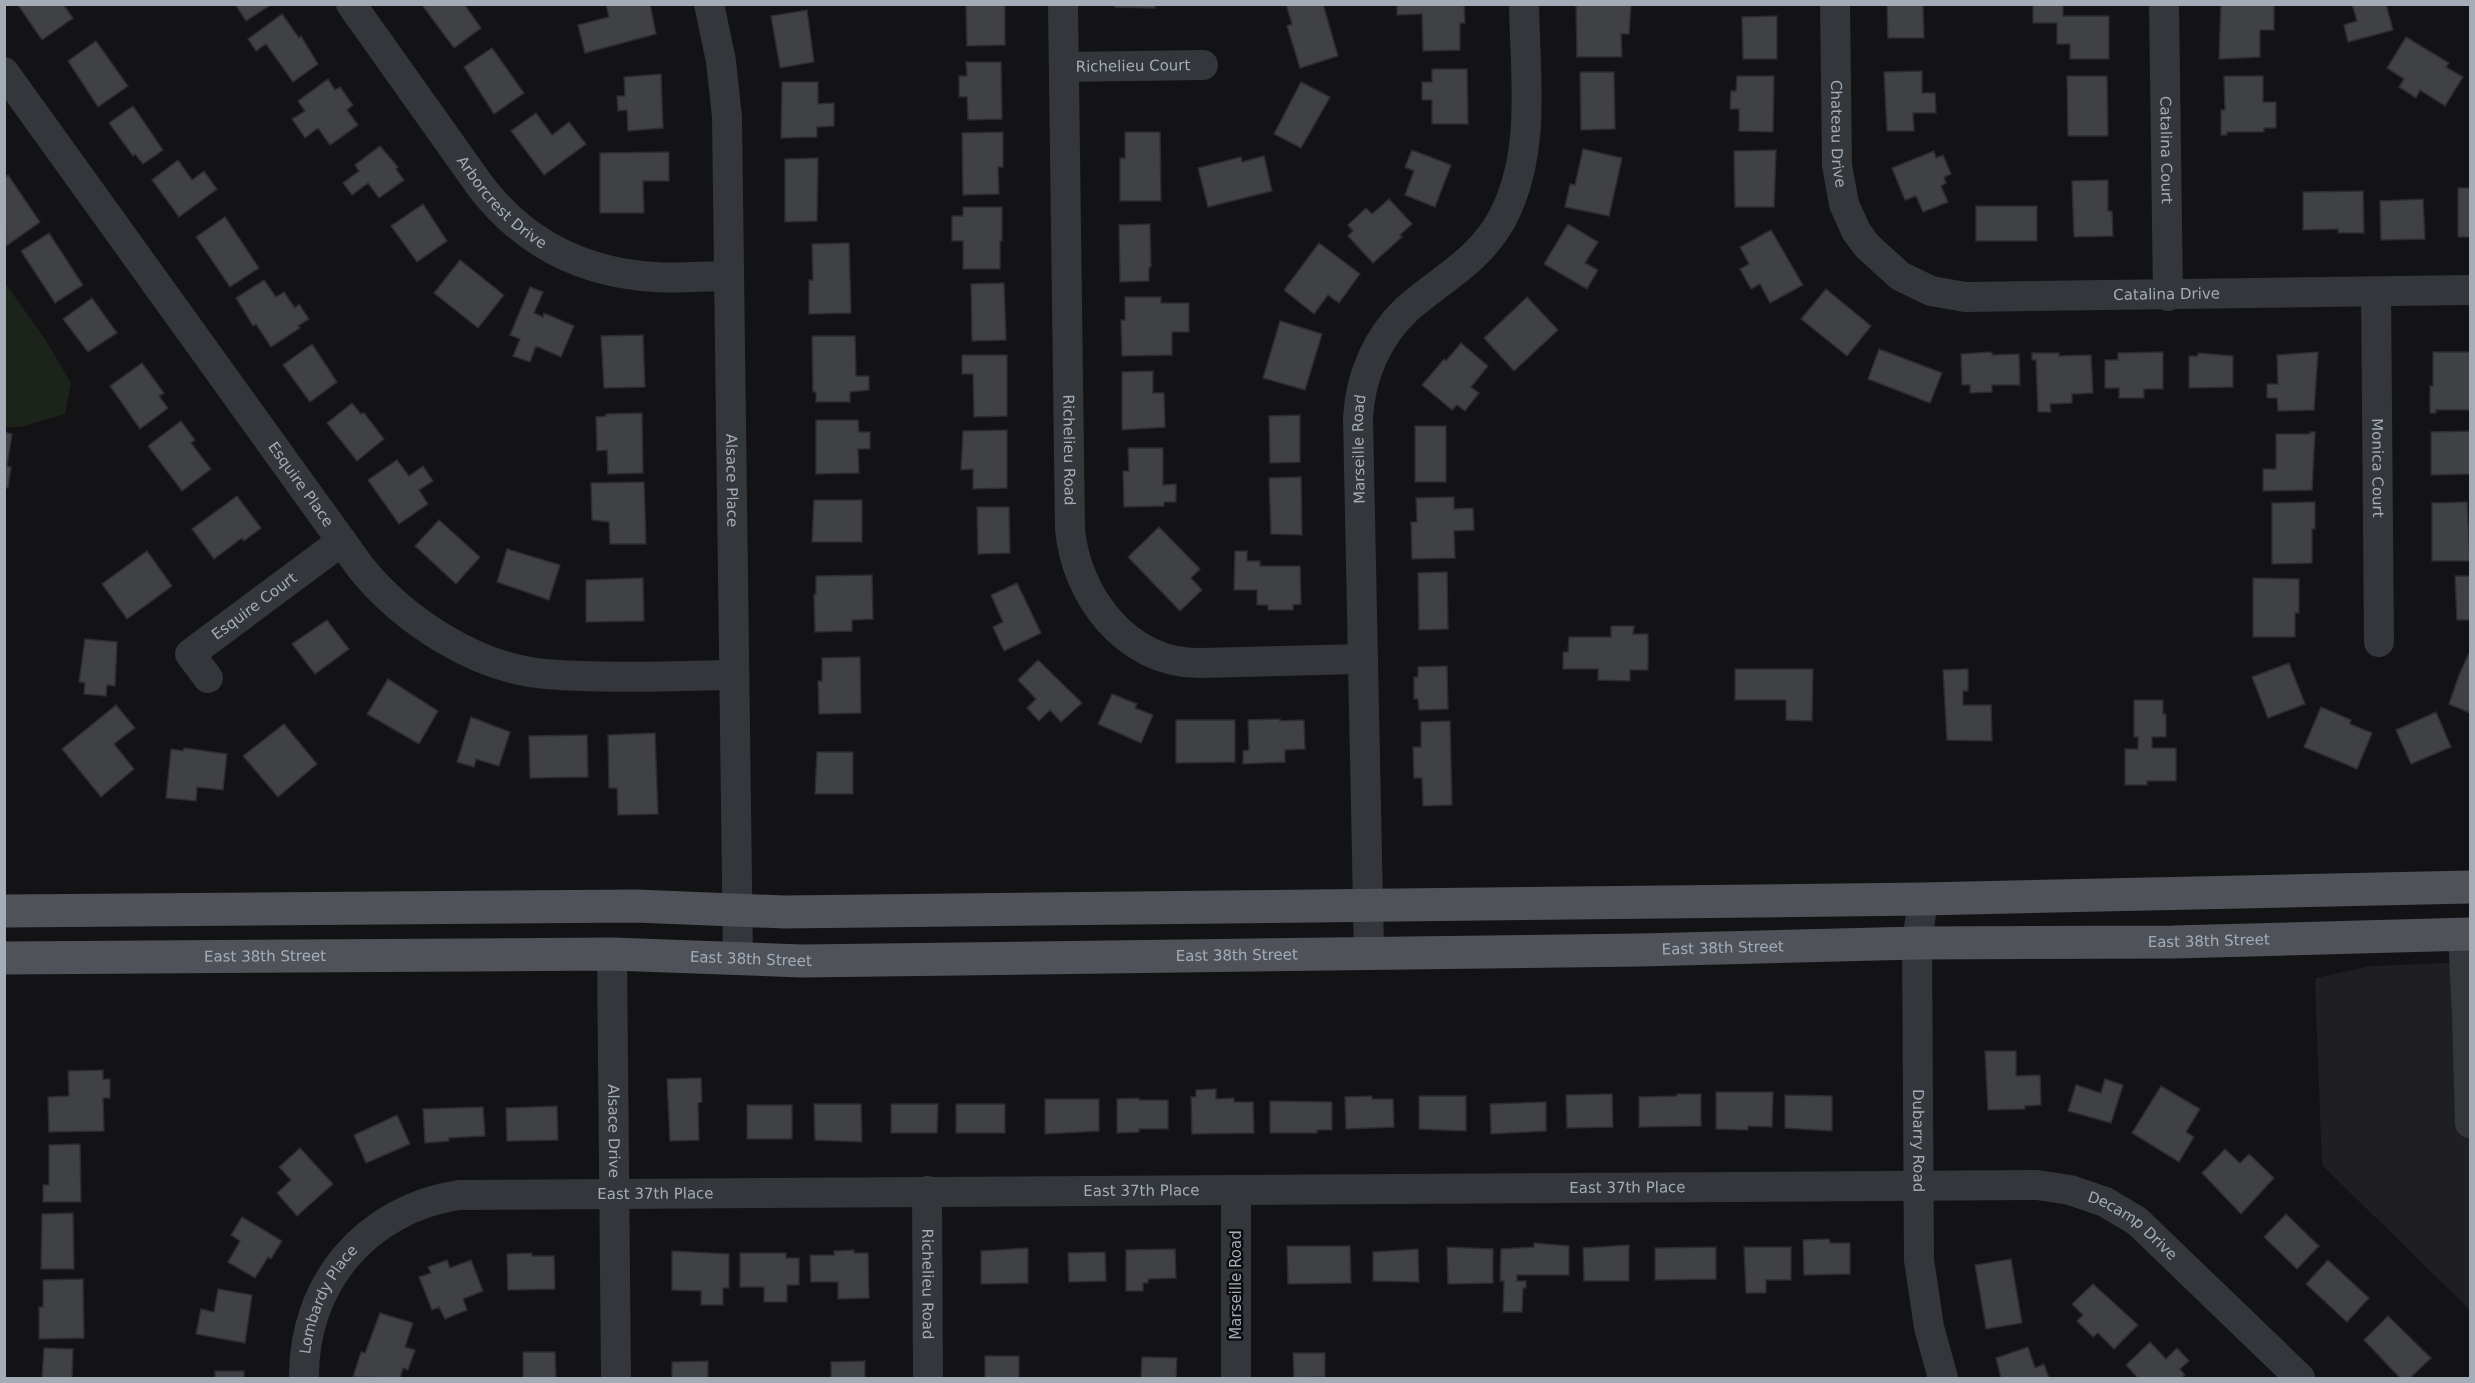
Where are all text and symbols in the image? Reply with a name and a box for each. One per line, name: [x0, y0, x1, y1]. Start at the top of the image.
street label: Richelieu Court: [1076, 56, 1191, 76]
street label: Chateau Drive: [1827, 80, 1850, 189]
street label: Catalina Court: [2156, 96, 2176, 204]
street label: Arborcrest Drive: [453, 153, 550, 253]
street label: Catalina Drive: [2113, 284, 2220, 304]
street label: Marseille Road: [1349, 393, 1370, 504]
street label: Richelieu Road: [1059, 394, 1079, 506]
street label: Monica Court: [2368, 418, 2387, 518]
street label: Alsace Place: [722, 433, 741, 527]
street label: Esquire Place: [264, 438, 337, 530]
street label: Esquire Court: [208, 569, 300, 644]
street label: East 38th Street: [2148, 930, 2270, 951]
street label: East 38th Street: [1662, 937, 1784, 958]
street label: East 38th Street: [1176, 945, 1298, 965]
street label: East 38th Street: [204, 947, 326, 966]
street label: East 38th Street: [690, 948, 812, 970]
street label: Alsace Drive: [604, 1084, 623, 1178]
street label: Dubarry Road: [1909, 1089, 1928, 1192]
street label: East 37th Place: [1569, 1178, 1686, 1197]
street label: East 37th Place: [1083, 1181, 1200, 1200]
street label: East 37th Place: [597, 1184, 714, 1203]
street label: Decamp Drive: [2085, 1188, 2181, 1264]
street label: Richelieu Road: [918, 1228, 937, 1340]
street label: Marseille Road: [1227, 1230, 1245, 1340]
street label: Lombardy Place: [296, 1241, 361, 1355]

